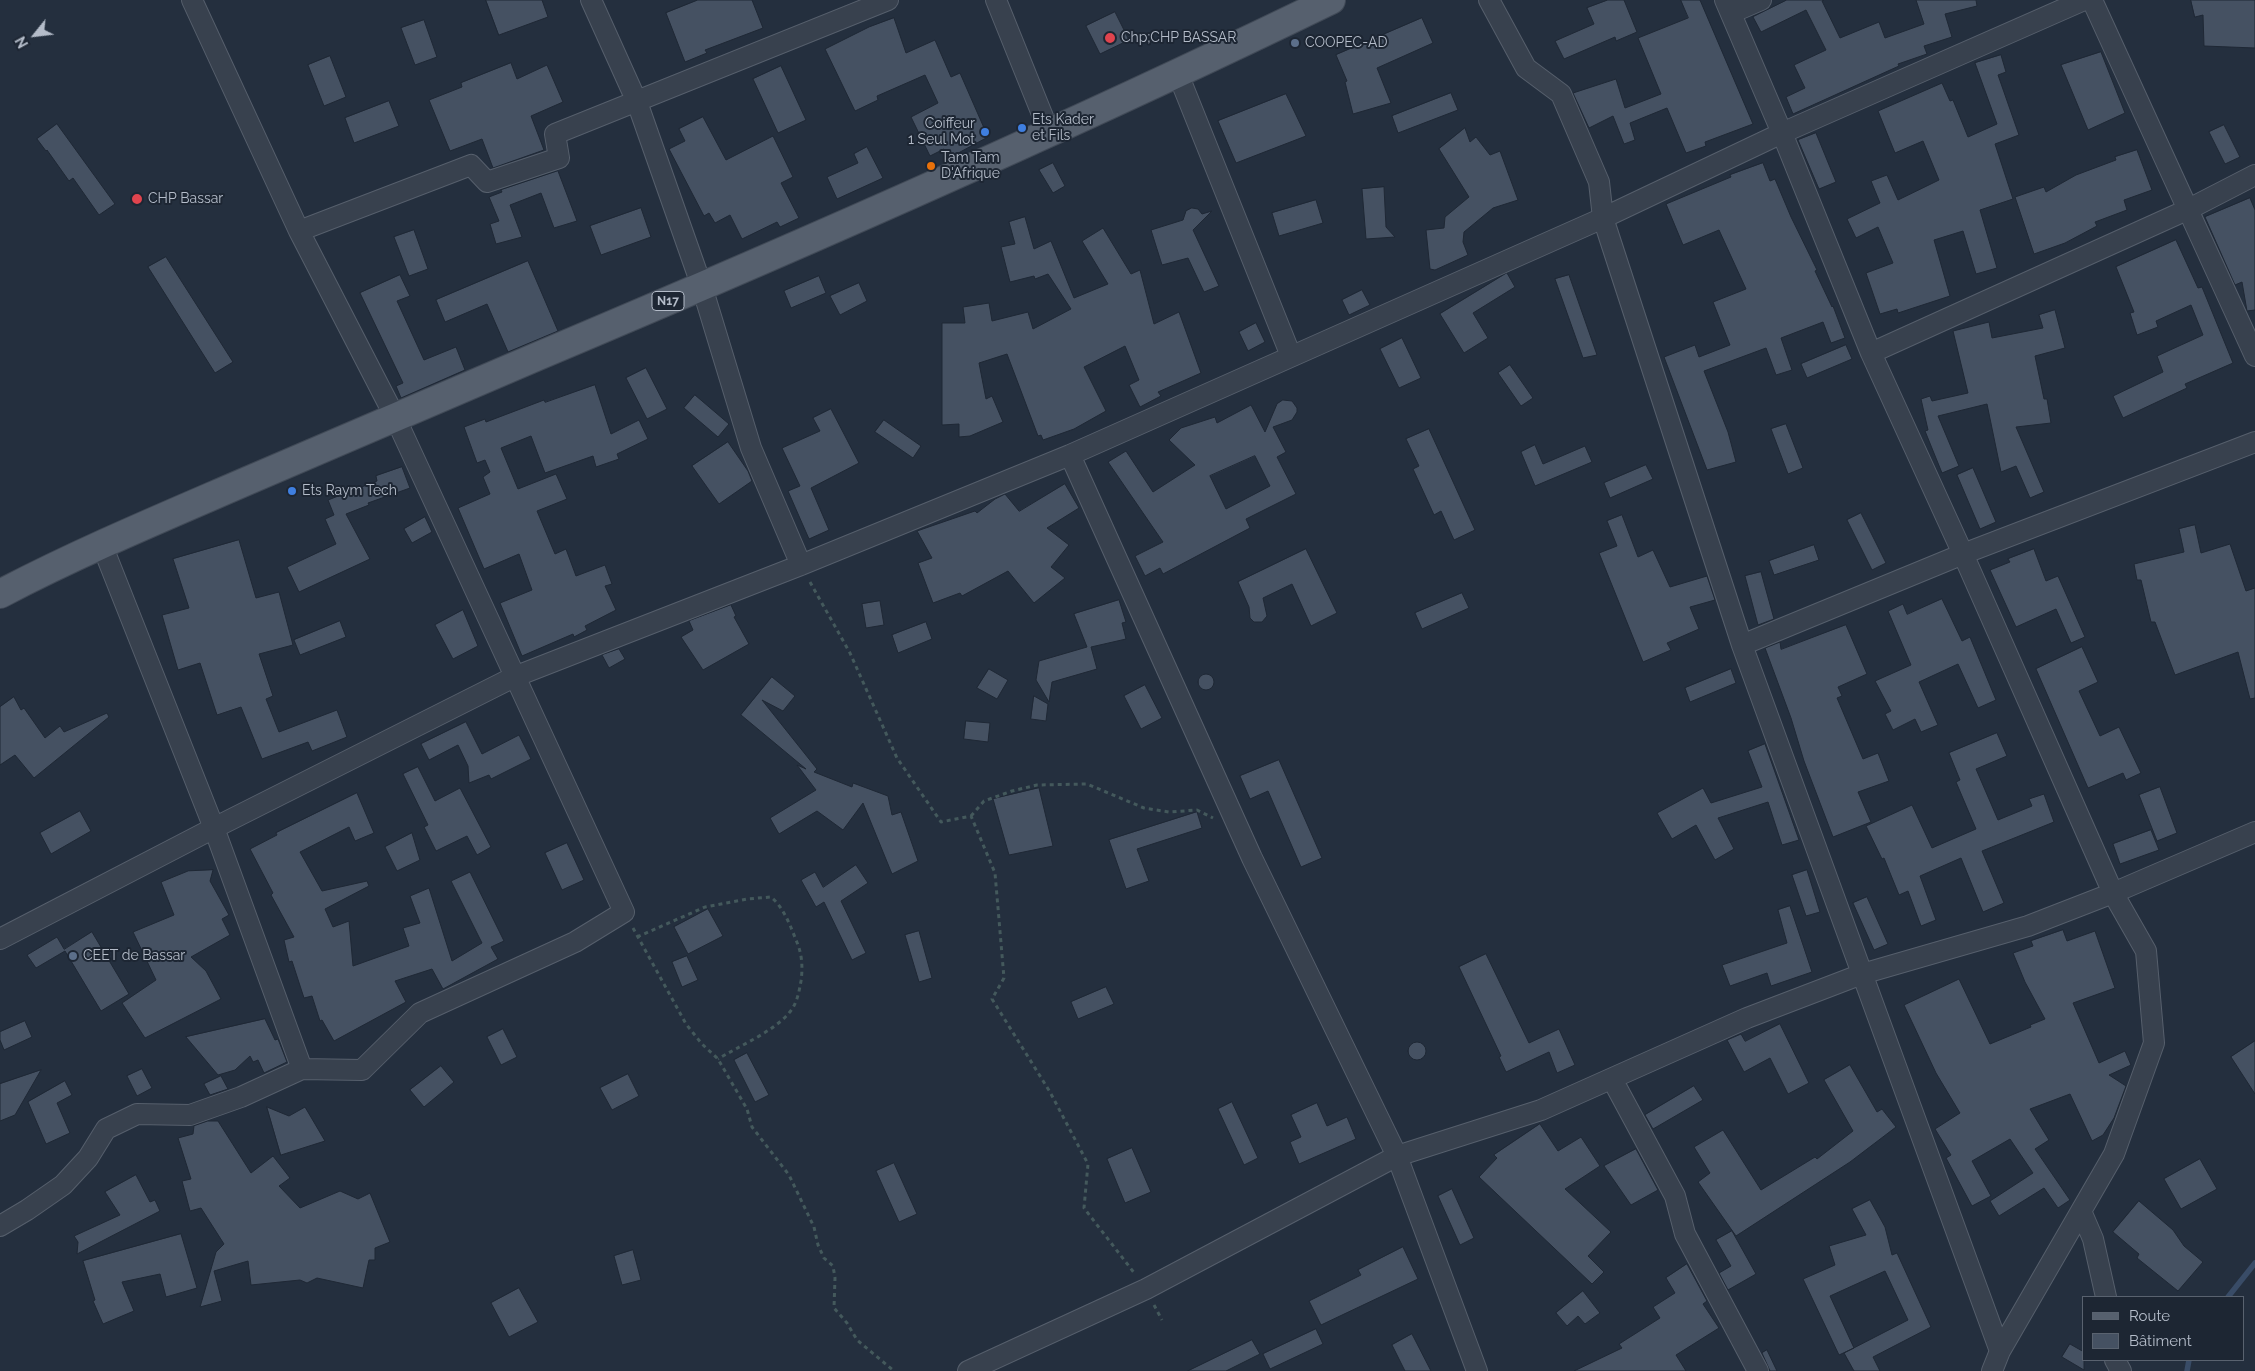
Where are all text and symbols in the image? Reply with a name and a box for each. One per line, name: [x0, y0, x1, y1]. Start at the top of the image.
north arrow: [10, 10, 60, 60]
place label: Chp;CHP BASSAR: [1121, 30, 1236, 46]
marker: Chp;CHP BASSAR: [1103, 31, 1117, 45]
text: N: [12, 34, 31, 51]
place label: COOPEC-AD: [1305, 35, 1387, 51]
marker: COOPEC-AD: [1289, 37, 1301, 49]
place label: Ets Kader et Fils: [1032, 112, 1094, 144]
place label: Coiffeur 1 Seul Mot: [908, 116, 975, 148]
marker: Ets Kader et Fils: [1016, 122, 1028, 134]
marker: Coiffeur 1 Seul Mot: [979, 126, 991, 138]
place label: Tam Tam D'Afrique: [941, 150, 1000, 182]
marker: Tam Tam D'Afrique: [925, 160, 937, 172]
place label: CHP Bassar: [148, 191, 223, 207]
marker: CHP Bassar: [130, 192, 144, 206]
road number: N17: [652, 292, 684, 310]
place label: Ets Raym Tech: [302, 483, 397, 499]
marker: Ets Raym Tech: [286, 485, 298, 497]
place label: CEET de Bassar: [83, 948, 185, 964]
marker: CEET de Bassar: [67, 950, 79, 962]
legend: [2082, 1296, 2245, 1361]
text: Route: [2129, 1307, 2170, 1325]
text: Bâtiment: [2129, 1332, 2192, 1350]

